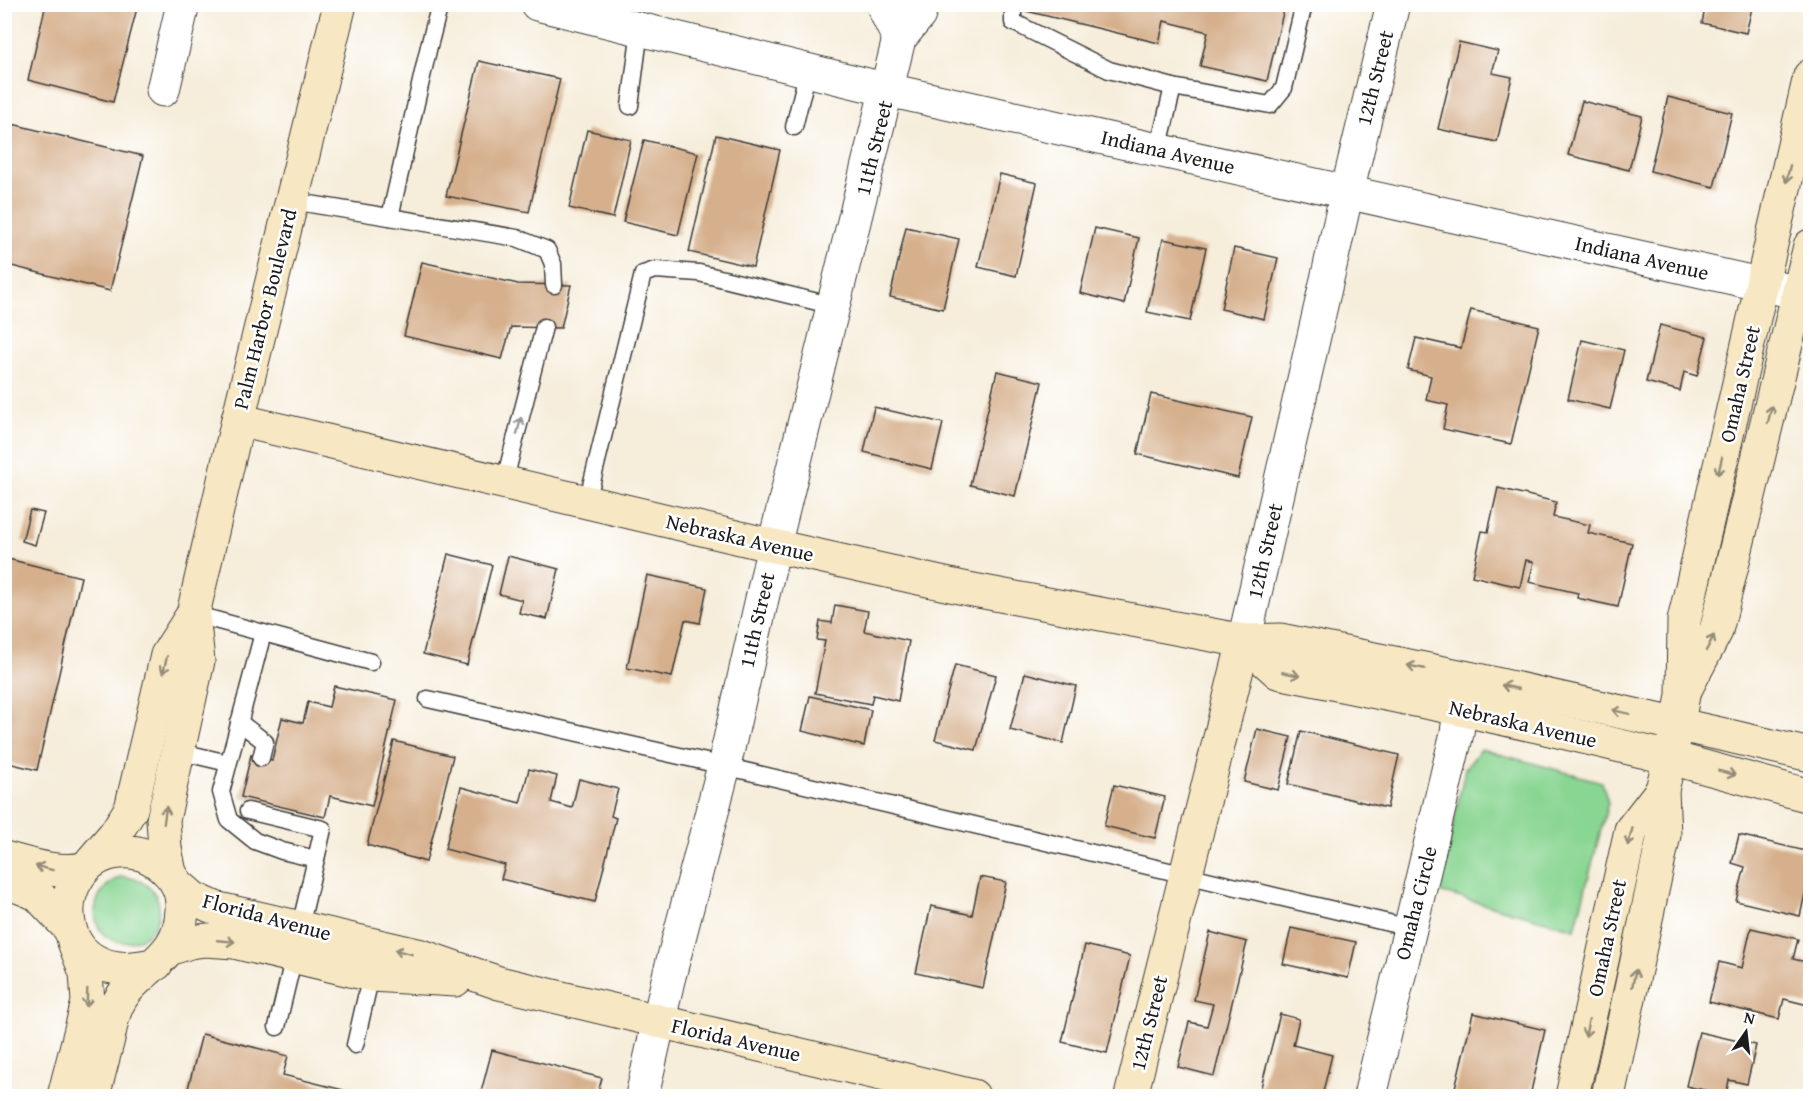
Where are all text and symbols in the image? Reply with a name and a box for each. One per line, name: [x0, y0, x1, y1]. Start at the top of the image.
street label: 12th Street: [1348, 26, 1401, 129]
street label: 11th Street: [847, 96, 900, 199]
street label: Indiana Avenue: [1098, 121, 1238, 182]
one-way arrow: [1782, 164, 1794, 183]
street label: Palm Harbor Boulevard: [225, 205, 305, 412]
street label: Indiana Avenue: [1572, 227, 1712, 288]
street label: Omaha Street: [1711, 322, 1768, 446]
one-way arrow: [1765, 405, 1776, 424]
one-way arrow: [513, 417, 525, 436]
one-way arrow: [1714, 456, 1726, 475]
street label: 12th Street: [1238, 499, 1291, 602]
street label: Nebraska Avenue: [663, 505, 817, 570]
street label: 11th Street: [730, 568, 783, 671]
one-way arrow: [1704, 635, 1716, 652]
one-way arrow: [158, 655, 170, 674]
one-way arrow: [1407, 661, 1426, 672]
one-way arrow: [1281, 669, 1300, 680]
one-way arrow: [1500, 681, 1520, 692]
street label: Nebraska Avenue: [1446, 691, 1600, 756]
one-way arrow: [1612, 706, 1631, 718]
one-way arrow: [1717, 768, 1736, 780]
one-way arrow: [159, 806, 170, 826]
one-way arrow: [1624, 827, 1635, 846]
street label: Omaha Circle: [1386, 842, 1445, 963]
one-way arrow: [35, 862, 54, 874]
street label: Omaha Street: [1579, 876, 1634, 999]
street label: Florida Avenue: [200, 885, 335, 949]
one-way arrow: [216, 936, 235, 947]
one-way arrow: [394, 945, 413, 957]
one-way arrow: [1628, 968, 1640, 987]
street label: 12th Street: [1122, 971, 1175, 1074]
one-way arrow: [81, 987, 92, 1007]
north arrow: [1716, 1002, 1776, 1062]
text: N: [1742, 1005, 1758, 1030]
street label: Florida Avenue: [668, 1010, 804, 1069]
one-way arrow: [1581, 1018, 1593, 1037]

